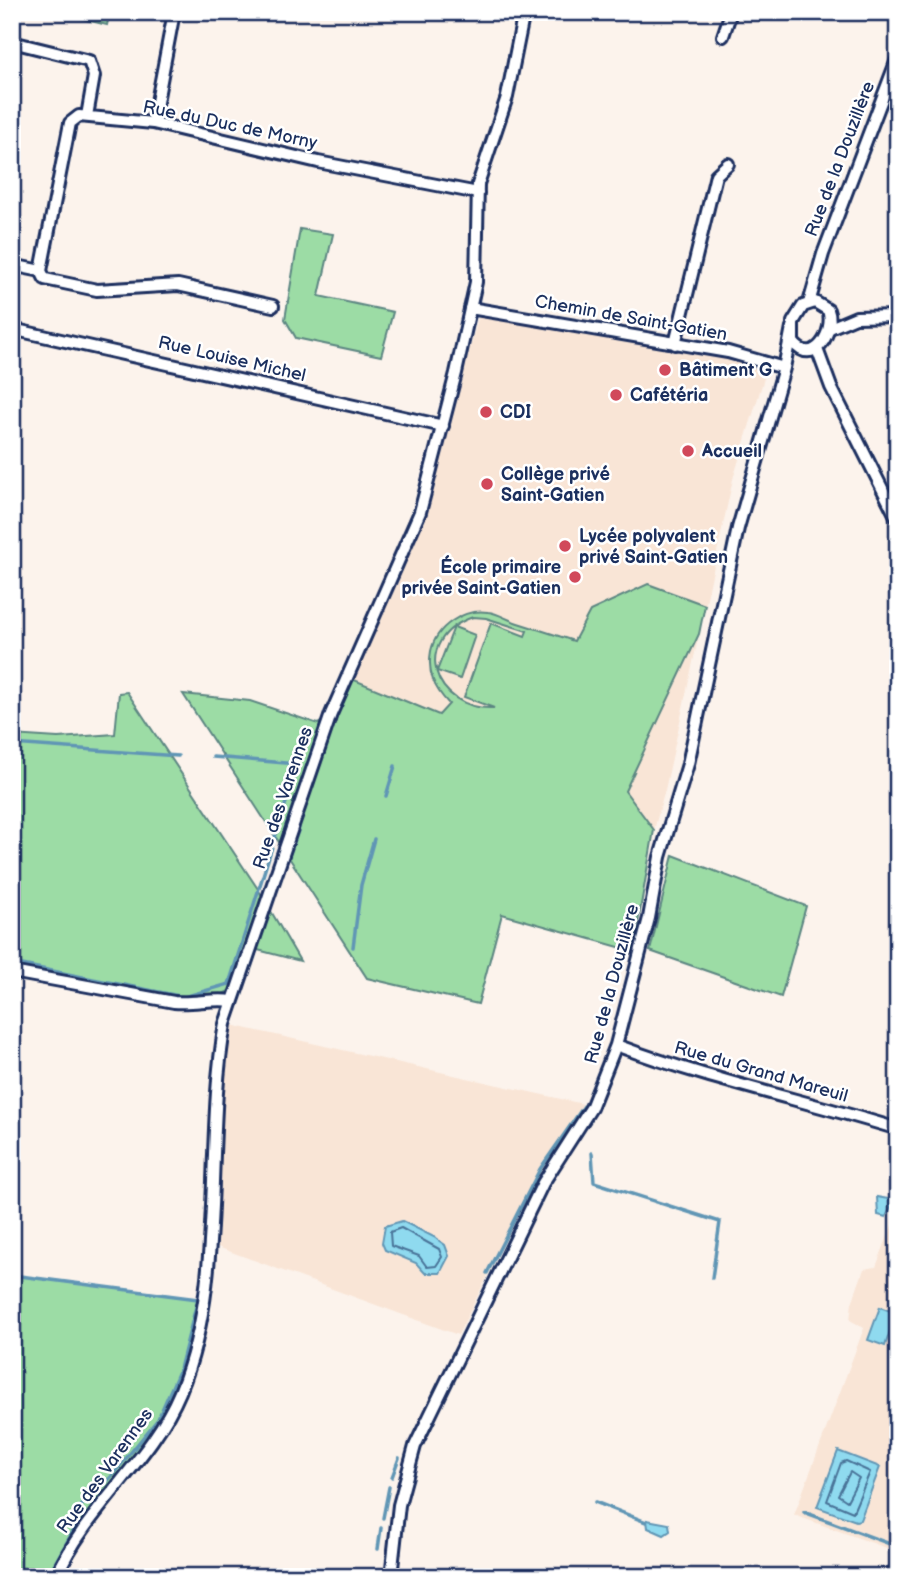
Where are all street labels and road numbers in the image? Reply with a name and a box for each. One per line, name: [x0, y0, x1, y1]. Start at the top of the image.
street label: Rue de la Douzillère: [801, 78, 879, 240]
street label: Rue du Duc de Morny: [141, 96, 320, 154]
street label: Chemin de Saint-Gatien: [533, 291, 729, 345]
street label: Rue Louise Michel: [156, 332, 308, 386]
street label: Rue des Varennes: [249, 724, 317, 872]
street label: Rue de la Douzillère: [581, 902, 644, 1066]
street label: Rue du Grand Mareuil: [672, 1037, 850, 1107]
street label: Rue des Varennes: [53, 1404, 157, 1538]

